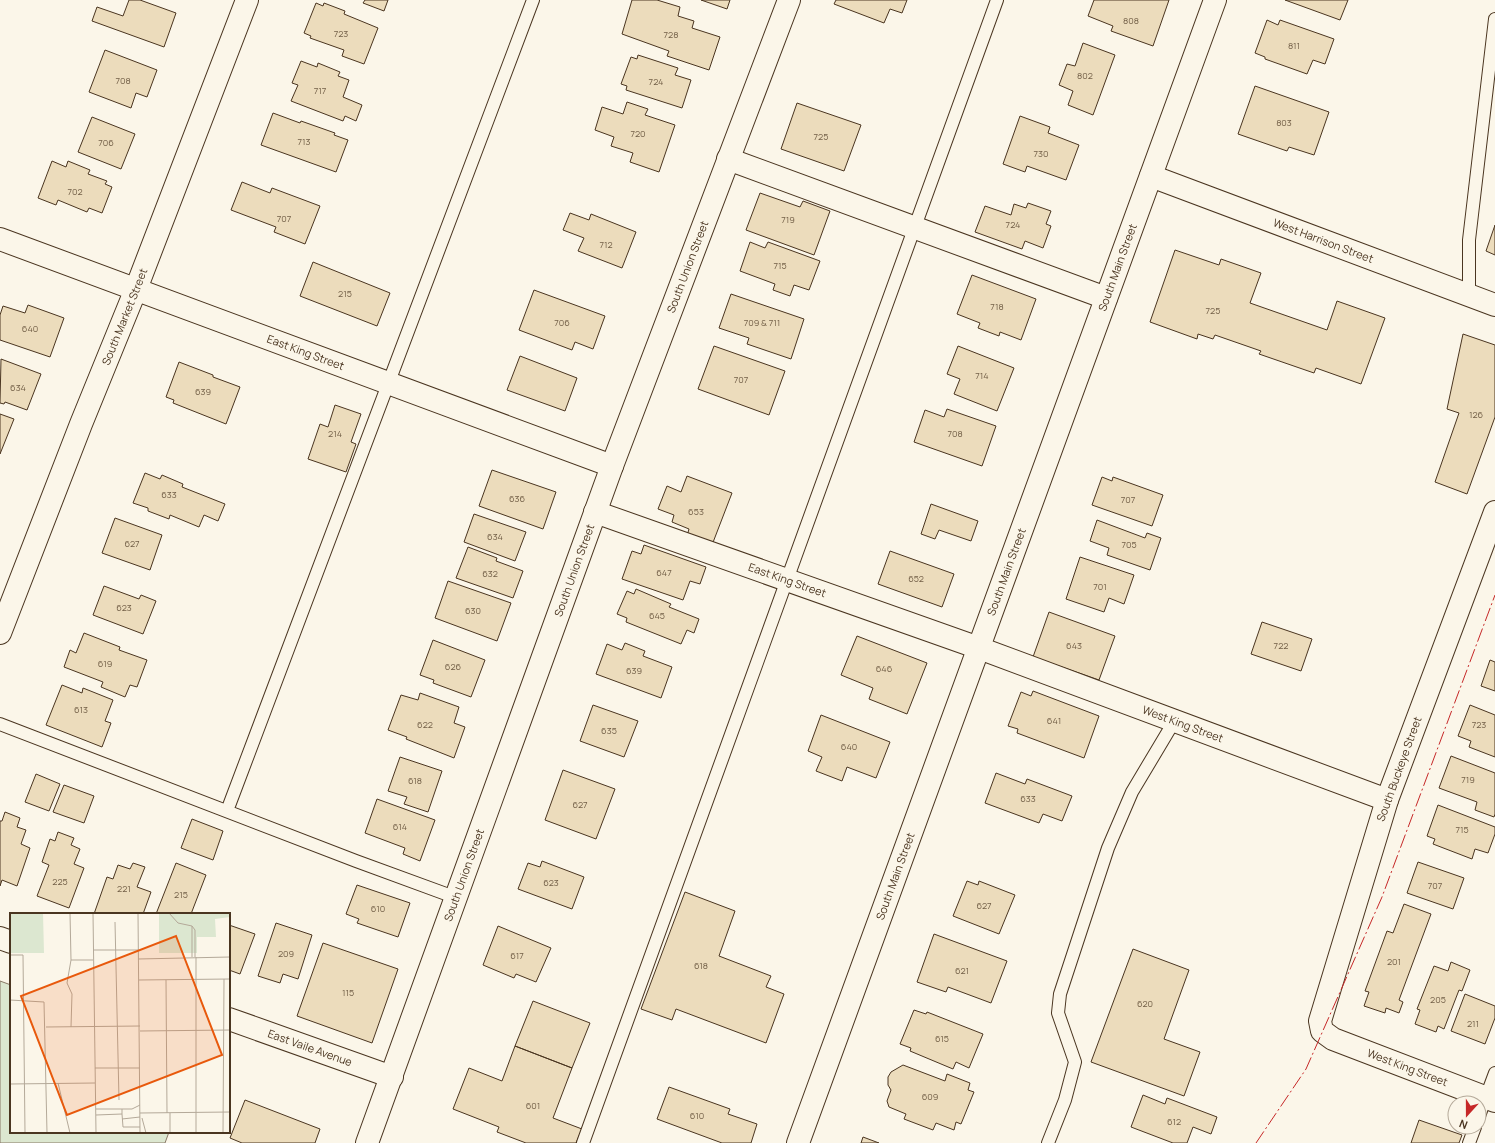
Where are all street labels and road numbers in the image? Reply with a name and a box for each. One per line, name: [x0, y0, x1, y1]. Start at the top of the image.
street label: West Harrison Street: [1271, 215, 1376, 266]
street label: South Union Street: [663, 218, 711, 315]
street label: South Main Street: [1094, 221, 1140, 313]
street label: South Market Street: [98, 266, 150, 367]
street label: East King Street: [265, 331, 347, 373]
street label: South Union Street: [550, 522, 597, 619]
street label: South Main Street: [983, 526, 1029, 617]
street label: East King Street: [747, 559, 828, 600]
street label: West King Street: [1141, 702, 1226, 745]
street label: South Buckeye Street: [1373, 714, 1424, 823]
street label: South Union Street: [440, 826, 487, 923]
street label: South Main Street: [872, 830, 918, 922]
street label: East Vaile Avenue: [266, 1025, 355, 1069]
street label: West King Street: [1365, 1045, 1450, 1089]

